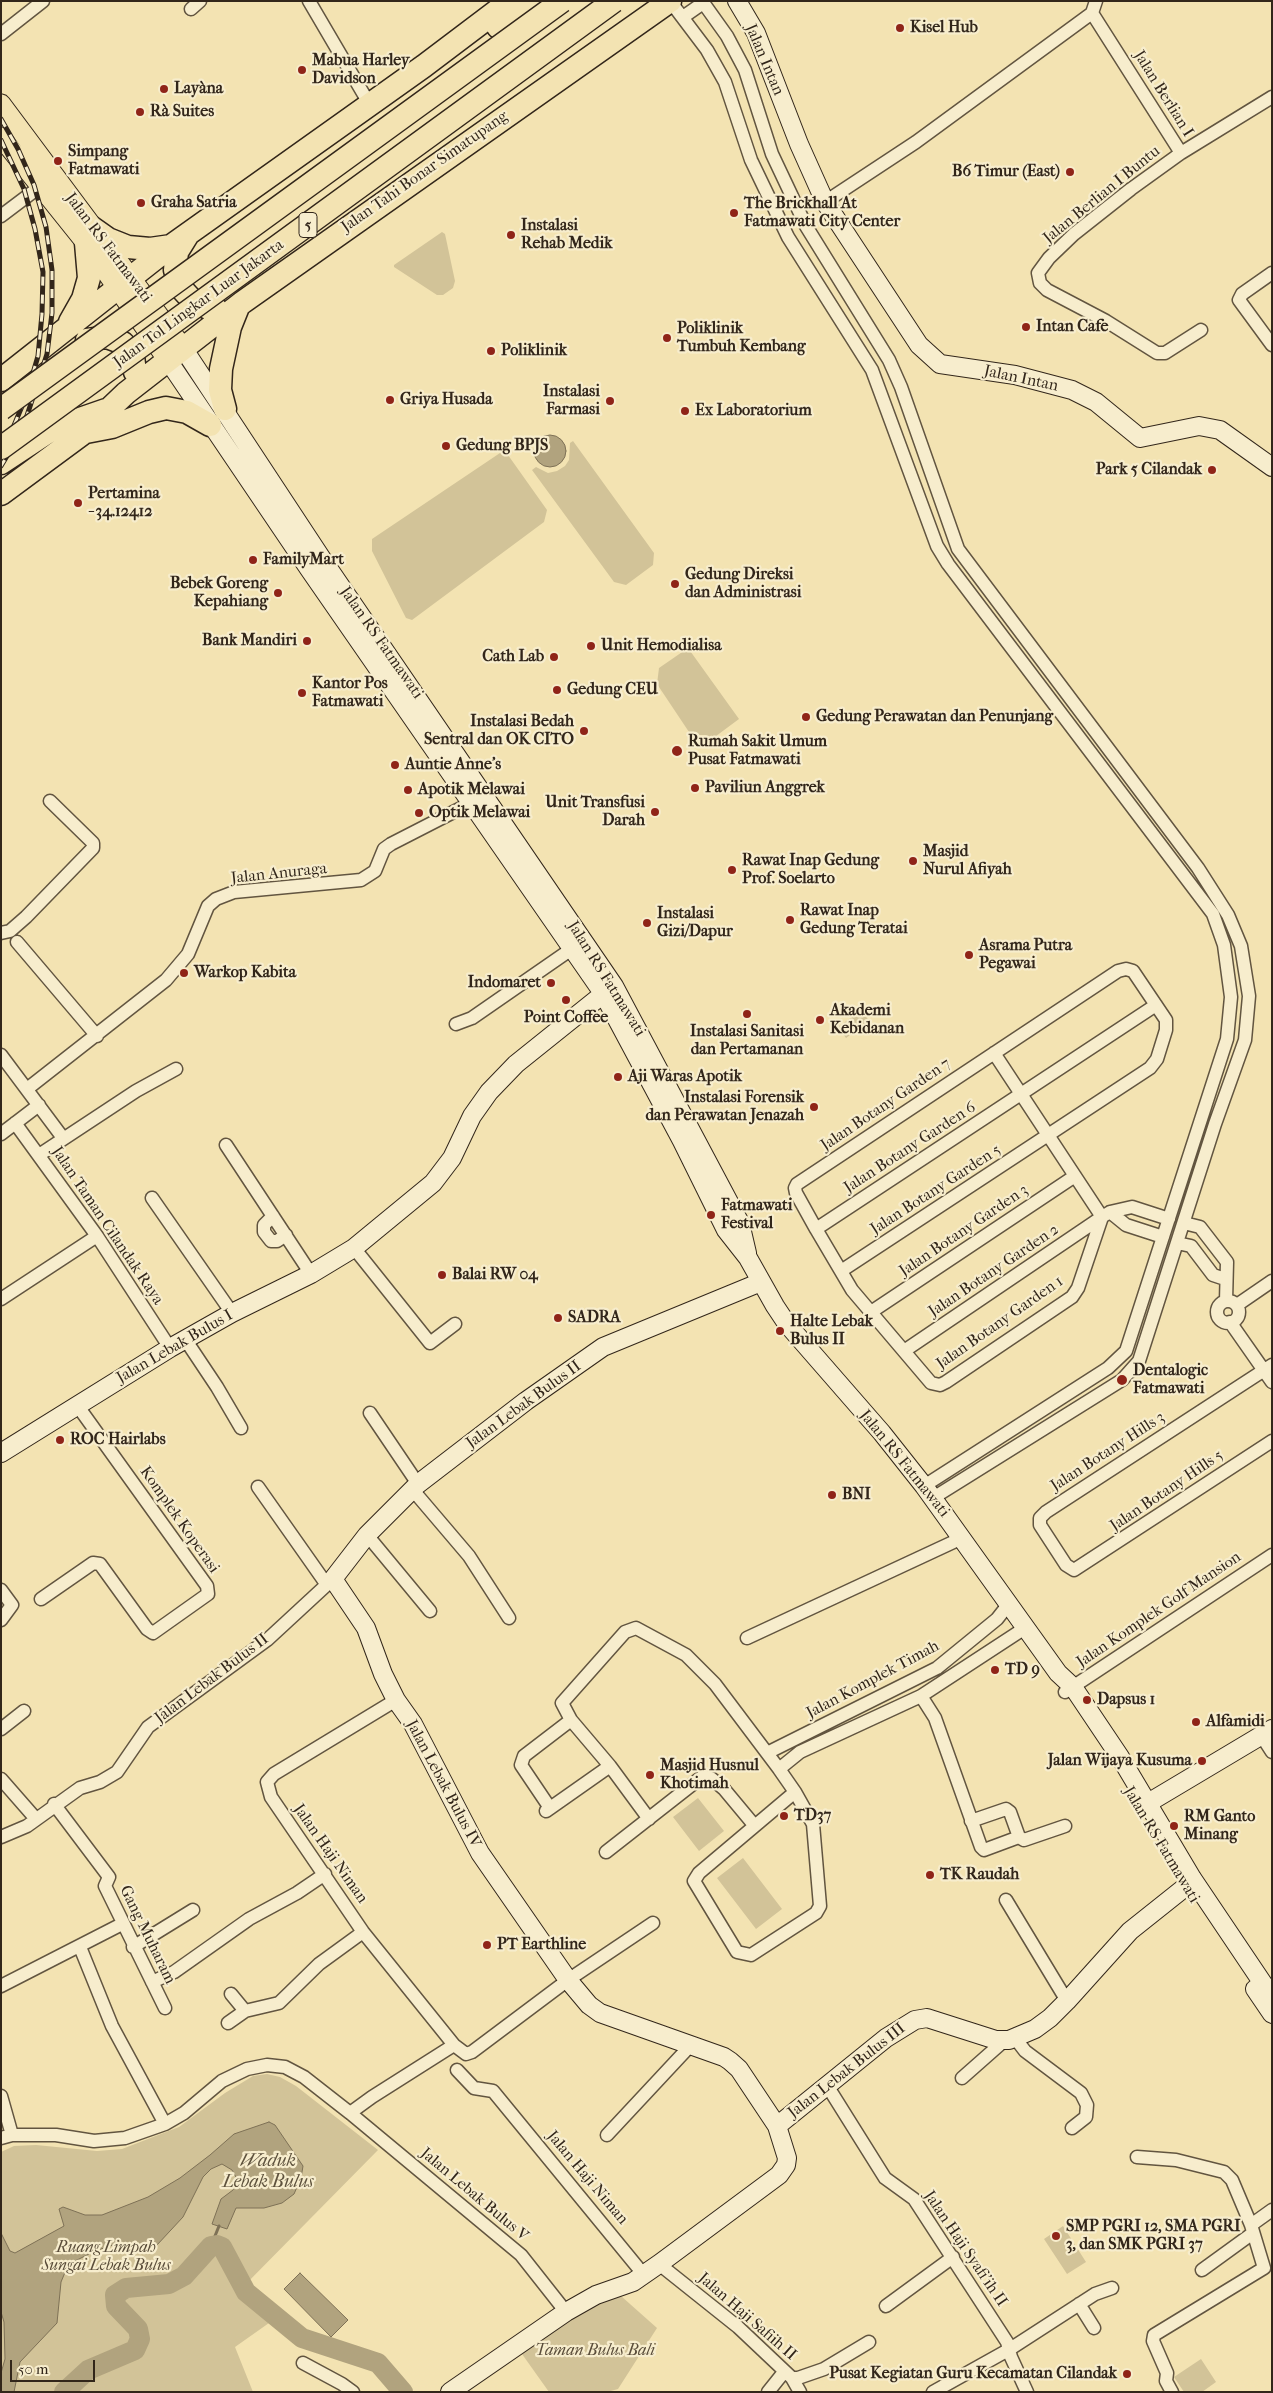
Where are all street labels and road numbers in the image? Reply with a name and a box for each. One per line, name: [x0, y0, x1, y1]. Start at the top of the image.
street label: Jalan Intan: [740, 22, 788, 98]
street label: Jalan Berlian I: [1129, 47, 1197, 141]
street label: Jalan Tahi Bonar Simatupang: [338, 107, 512, 237]
street label: Jalan Berlian I Buntu: [1040, 142, 1164, 248]
street label: Jalan RS Fatmawati: [60, 189, 156, 307]
road number: 5: [299, 212, 317, 238]
street label: Jalan Tol Lingkar Luar Jakarta: [110, 236, 288, 372]
street label: Jalan Intan: [982, 362, 1060, 396]
street label: Jalan RS Fatmawati: [335, 583, 427, 703]
street label: Jalan Anuraga: [230, 859, 328, 889]
street label: Jalan RS Fatmawati: [563, 918, 649, 1040]
street label: Jalan Botany Garden 7: [817, 1054, 955, 1156]
street label: Jalan Botany Garden 6: [841, 1098, 979, 1198]
street label: Jalan Botany Garden 5: [867, 1141, 1005, 1239]
street label: Jalan Taman Cilandak Raya: [47, 1143, 167, 1309]
street label: Jalan Botany Garden 3: [896, 1181, 1032, 1281]
street label: Jalan Botany Garden 2: [925, 1220, 1063, 1322]
street label: Jalan Botany Garden 1: [933, 1272, 1067, 1374]
street label: Jalan Lebak Bulus I: [113, 1306, 237, 1388]
street label: Jalan Lebak Bulus II: [463, 1357, 585, 1453]
street label: Jalan RS Fatmawati: [855, 1406, 953, 1522]
street label: Jalan Botany Hills 3: [1047, 1408, 1169, 1496]
street label: Jalan Botany Hills 5: [1107, 1446, 1227, 1536]
street label: Komplek Koperasi: [135, 1463, 223, 1577]
street label: Jalan Komplek Golf Mansion: [1073, 1548, 1245, 1672]
street label: Jalan Lebak Bulus II: [151, 1630, 273, 1728]
street label: Jalan Komplek Timah: [803, 1637, 943, 1723]
street label: Jalan Lebak Bulus IV: [401, 1717, 485, 1851]
street label: Jalan RS Fatmawati: [1119, 1783, 1203, 1907]
street label: Jalan Haji Niman: [289, 1801, 371, 1907]
street label: Gang Muharam: [115, 1883, 179, 1987]
street label: Jalan Lebak Bulus III: [785, 2019, 909, 2123]
street label: Jalan Haji Niman: [542, 2127, 632, 2229]
street label: Jalan Lebak Bulus V: [416, 2144, 532, 2246]
street label: Jalan Haji Syafi'ih II: [919, 2187, 1011, 2311]
street label: Jalan Haji Safiih II: [694, 2269, 800, 2365]

